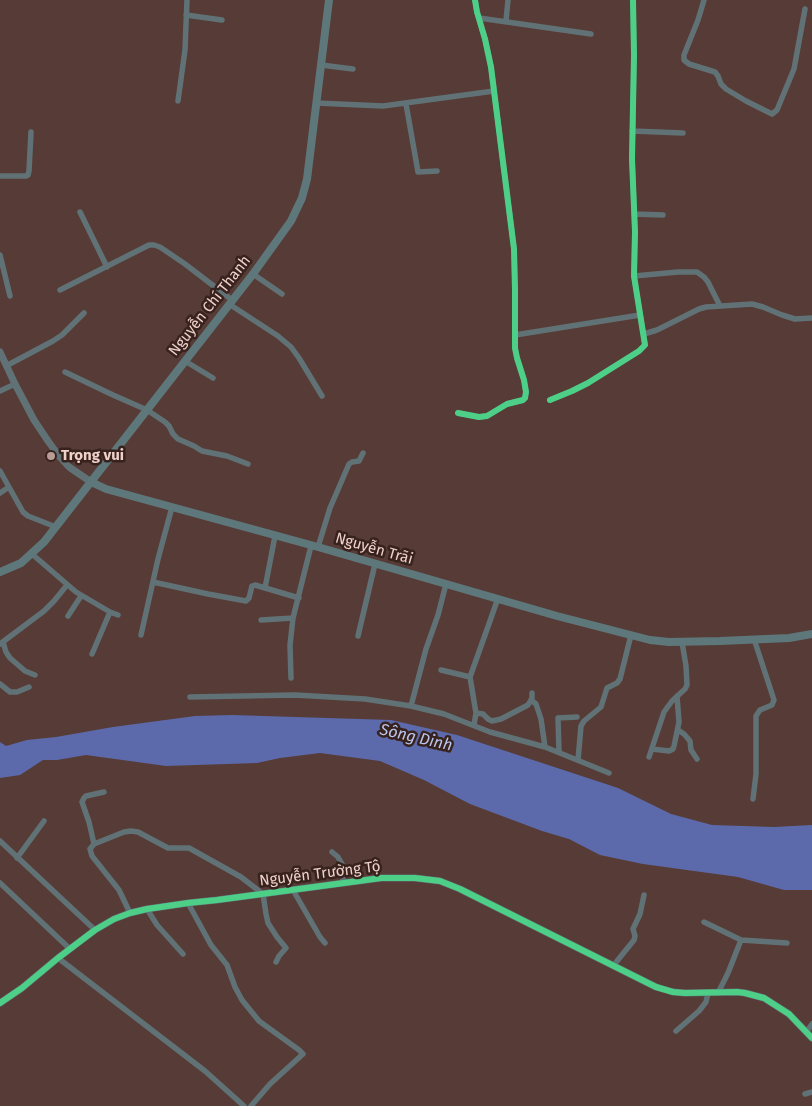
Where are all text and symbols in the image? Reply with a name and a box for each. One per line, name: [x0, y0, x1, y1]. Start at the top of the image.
street label: Nguyễn Chí Thanh: [165, 252, 255, 360]
place label: Trọng vui: [61, 447, 124, 465]
marker: Trọng vui: [45, 450, 57, 462]
street label: Nguyễn Trãi: [333, 529, 415, 569]
water label: Sông Dinh: [378, 720, 454, 756]
street label: Nguyễn Trường Tộ: [258, 858, 382, 890]

